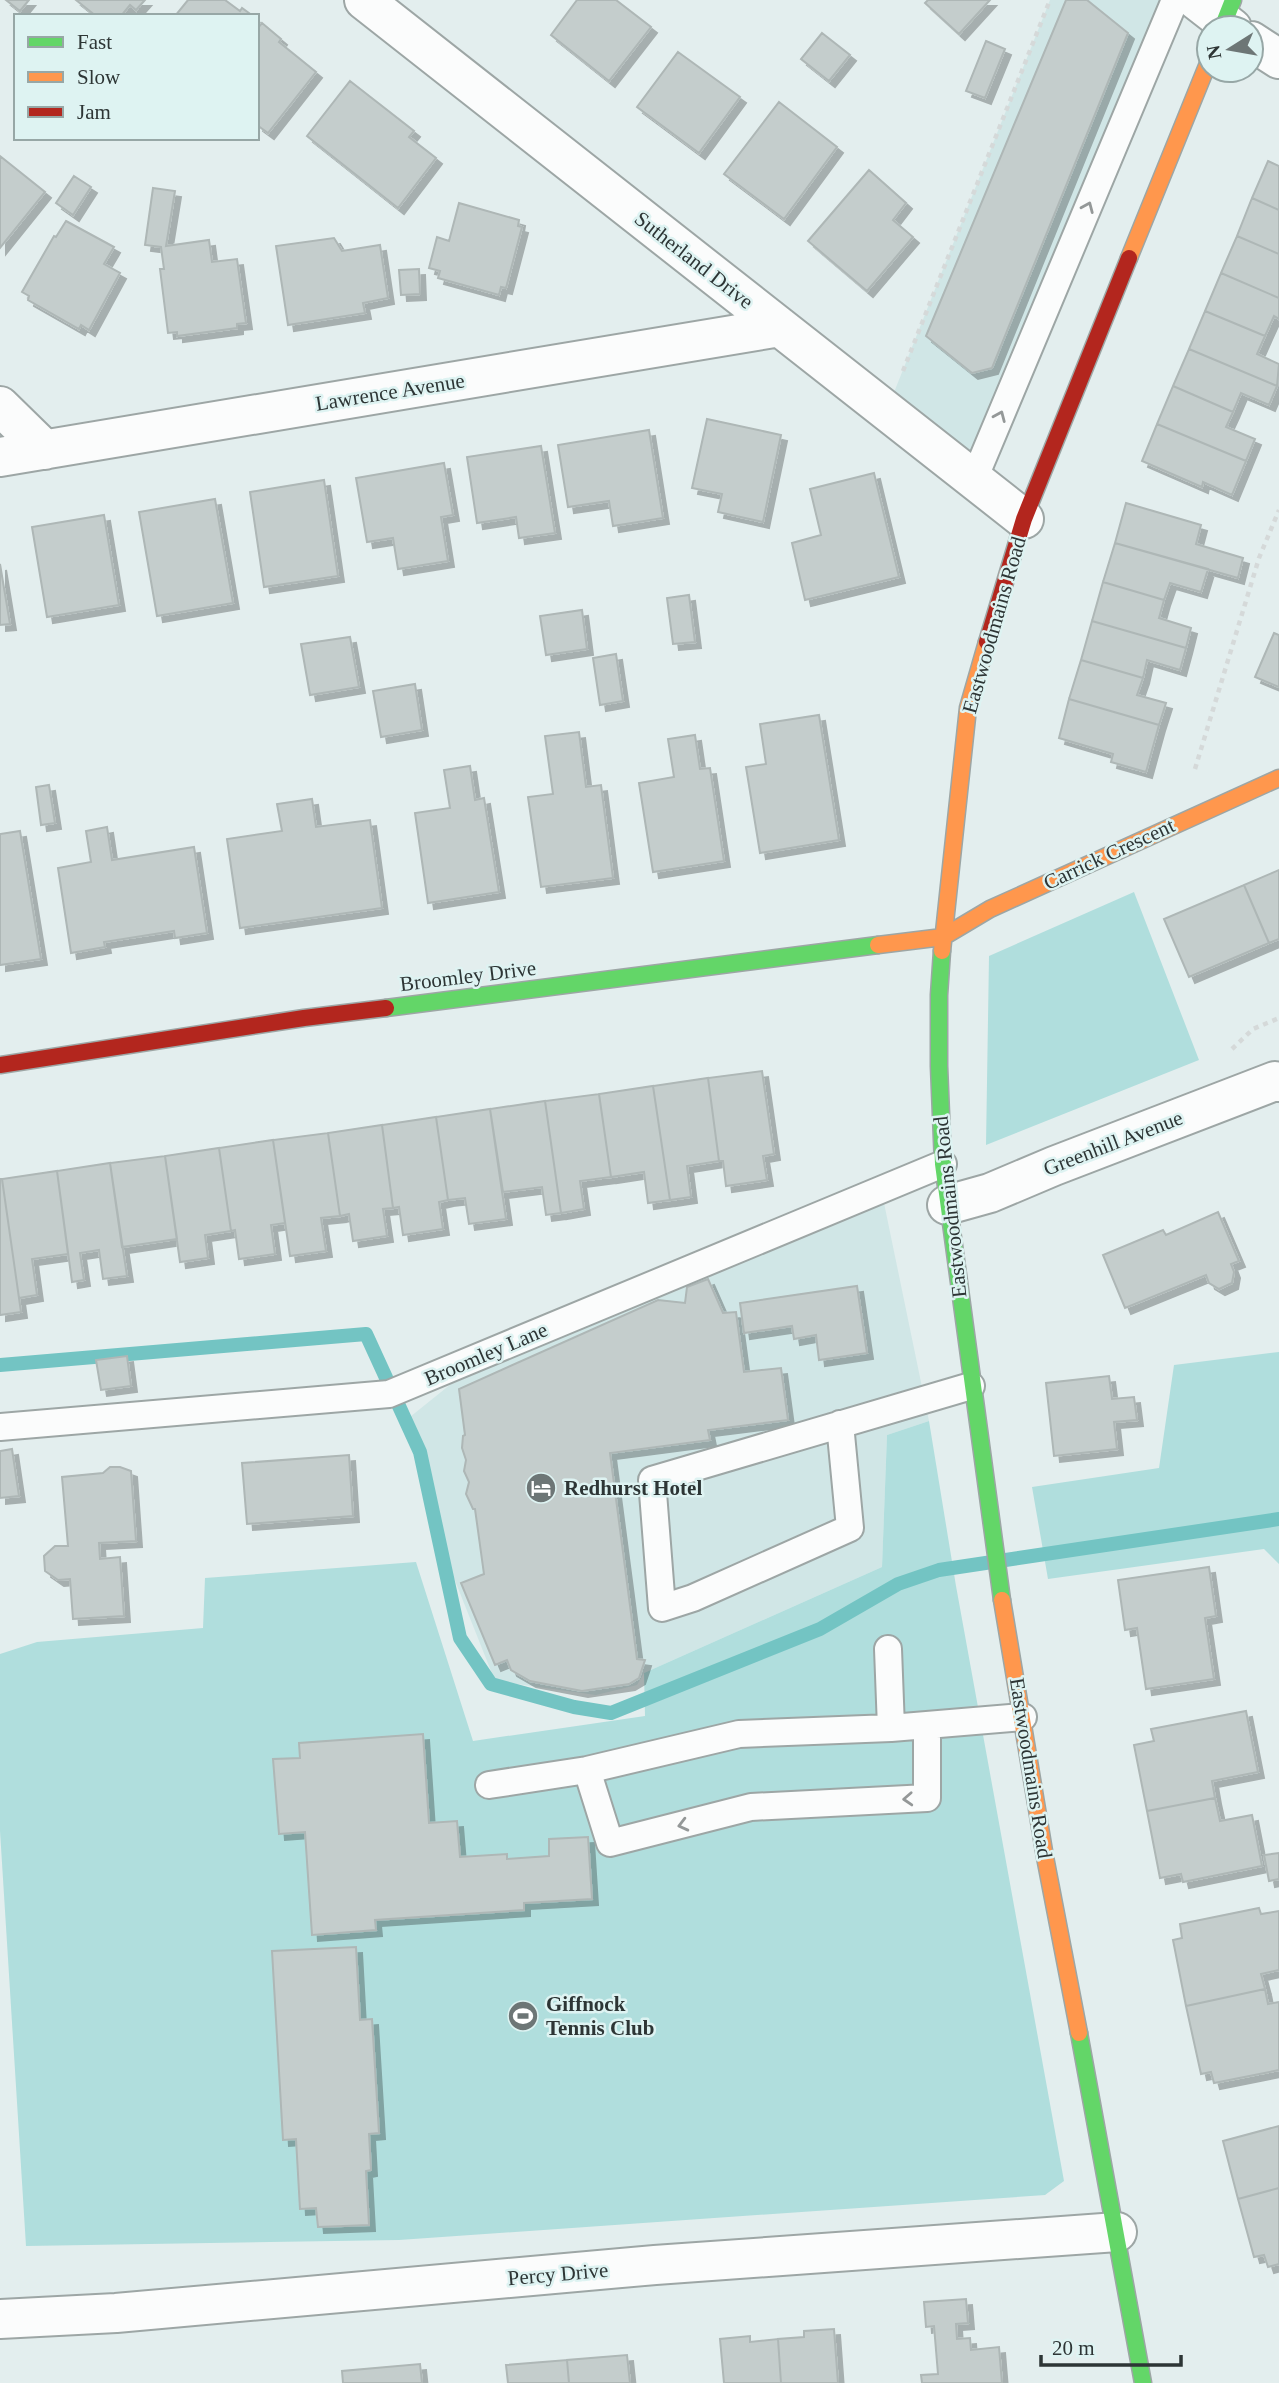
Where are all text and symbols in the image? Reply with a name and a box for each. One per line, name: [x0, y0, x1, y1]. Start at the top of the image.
legend: [14, 14, 259, 140]
north arrow: [1195, 14, 1265, 84]
text: Fast: [77, 30, 112, 54]
text: N: [1202, 43, 1225, 61]
text: Slow: [77, 65, 121, 89]
text: Jam: [77, 100, 111, 124]
one-way arrow: [1080, 201, 1094, 214]
street label: Sutherland Drive: [630, 206, 758, 314]
street label: Lawrence Avenue: [314, 368, 466, 416]
one-way arrow: [992, 411, 1006, 424]
street label: Eastwoodmains Road: [957, 533, 1031, 716]
street label: Carrick Crescent: [1040, 813, 1178, 895]
street label: Broomley Drive: [399, 956, 537, 996]
street label: Greenhill Avenue: [1040, 1105, 1186, 1181]
street label: Eastwoodmains Road: [928, 1114, 971, 1299]
street label: Broomley Lane: [421, 1317, 551, 1391]
hotel icon: Redhurst Hotel: [524, 1471, 558, 1505]
place label: Redhurst Hotel: [564, 1476, 702, 1500]
street label: Eastwoodmains Road: [1005, 1676, 1057, 1861]
one-way arrow: [902, 1792, 913, 1807]
one-way arrow: [677, 1817, 689, 1831]
place label: Giffnock Tennis Club: [546, 1992, 654, 2040]
sports icon: Giffnock Tennis Club: [506, 1999, 540, 2033]
street label: Percy Drive: [507, 2258, 609, 2290]
scale bar: [1041, 2324, 1181, 2368]
text: 20 m: [1052, 2336, 1095, 2360]

